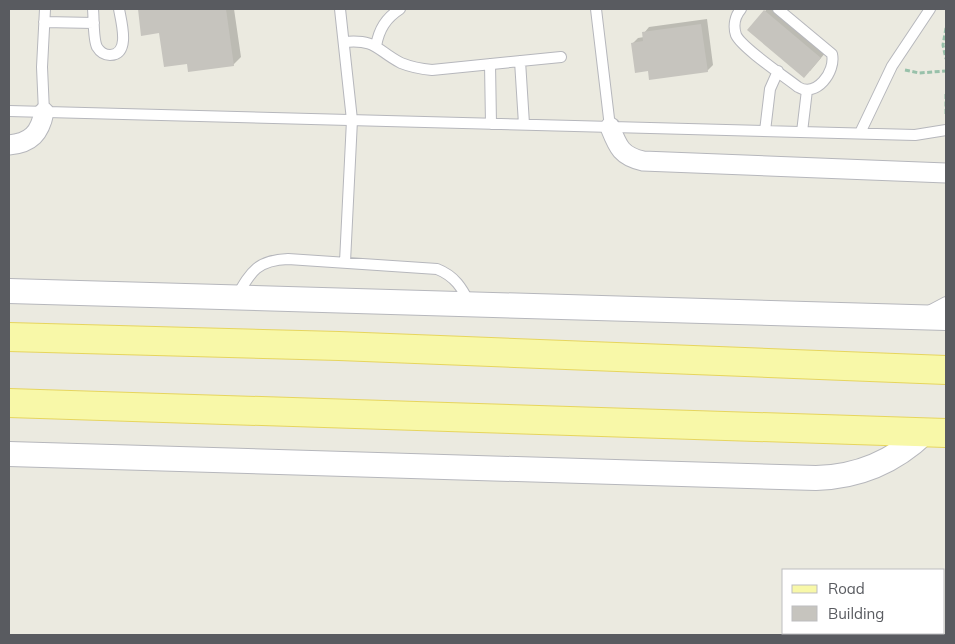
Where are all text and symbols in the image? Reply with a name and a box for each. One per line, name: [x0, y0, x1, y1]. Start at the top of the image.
legend: [782, 569, 945, 634]
text: Road: [828, 579, 865, 598]
text: Building: [828, 604, 884, 623]

